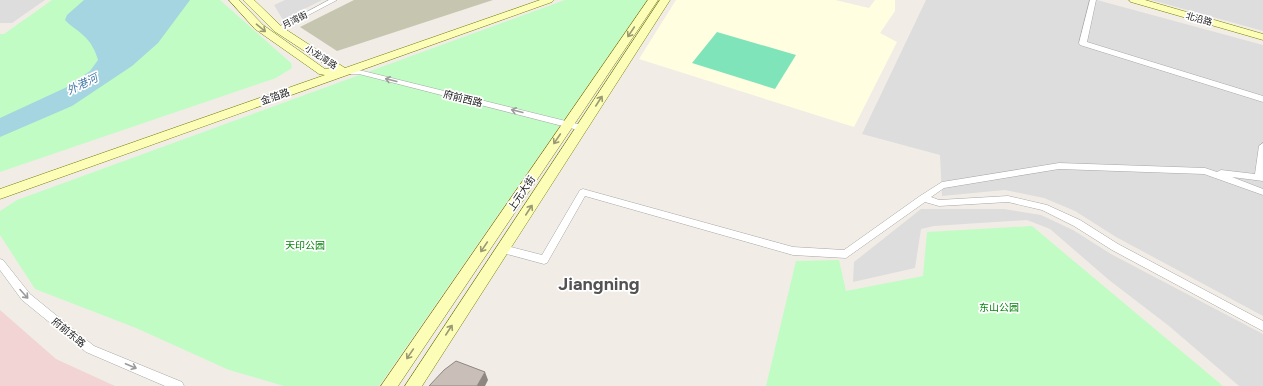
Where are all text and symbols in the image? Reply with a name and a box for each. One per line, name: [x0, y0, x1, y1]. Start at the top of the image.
street label: 月湾街: [280, 9, 309, 31]
street label: 北沿路: [1185, 10, 1214, 28]
one-way arrow: [256, 24, 267, 32]
one-way arrow: [627, 26, 635, 37]
street label: 小龙湾路: [303, 42, 339, 71]
water label: 外港河: [65, 70, 102, 98]
one-way arrow: [384, 76, 397, 83]
street label: 金箔路: [259, 85, 291, 108]
street label: 府前西路: [442, 87, 484, 110]
one-way arrow: [596, 95, 604, 107]
one-way arrow: [511, 107, 524, 115]
one-way arrow: [553, 134, 561, 145]
street label: 上元大街: [505, 173, 538, 213]
one-way arrow: [525, 204, 533, 216]
park label: 天印公园: [285, 239, 325, 252]
one-way arrow: [480, 241, 488, 252]
district label: Jiangning: [558, 273, 640, 295]
one-way arrow: [19, 289, 28, 299]
park label: 东山公园: [979, 301, 1019, 314]
street label: 府前东路: [49, 315, 88, 350]
one-way arrow: [446, 324, 454, 336]
one-way arrow: [406, 348, 414, 360]
one-way arrow: [124, 363, 136, 370]

